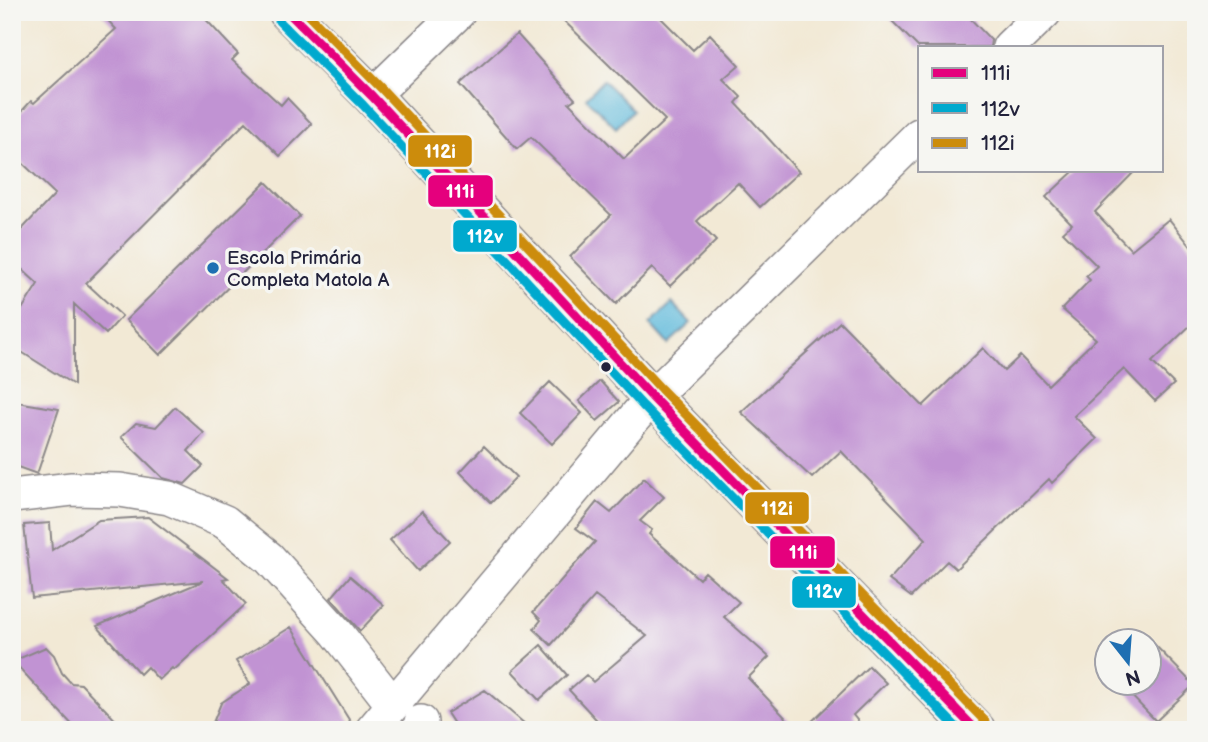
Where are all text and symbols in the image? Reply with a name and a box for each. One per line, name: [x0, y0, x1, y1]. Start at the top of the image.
legend: [918, 46, 1162, 172]
text: 111i: [981, 61, 1010, 86]
text: 112v: [981, 97, 1021, 122]
text: 112i: [981, 131, 1015, 156]
line badge: 112i: [407, 134, 473, 168]
text: 112i: [424, 141, 456, 164]
line badge: 111i: [427, 174, 494, 208]
text: 111i: [446, 181, 474, 204]
line badge: 112v: [452, 219, 518, 253]
text: 112v: [467, 226, 503, 249]
place label: Escola Primária Completa Matola A: [227, 247, 390, 292]
marker: Escola Primária Completa Matola A: [205, 260, 221, 276]
unlabelled marker: [599, 360, 613, 374]
line badge: 112i: [744, 491, 810, 525]
text: 112i: [761, 498, 793, 521]
line badge: 111i: [769, 535, 836, 569]
text: 111i: [789, 542, 817, 565]
line badge: 112v: [791, 575, 857, 609]
text: 112v: [806, 581, 842, 604]
north arrow: [1092, 626, 1162, 696]
text: N: [1122, 664, 1143, 690]

